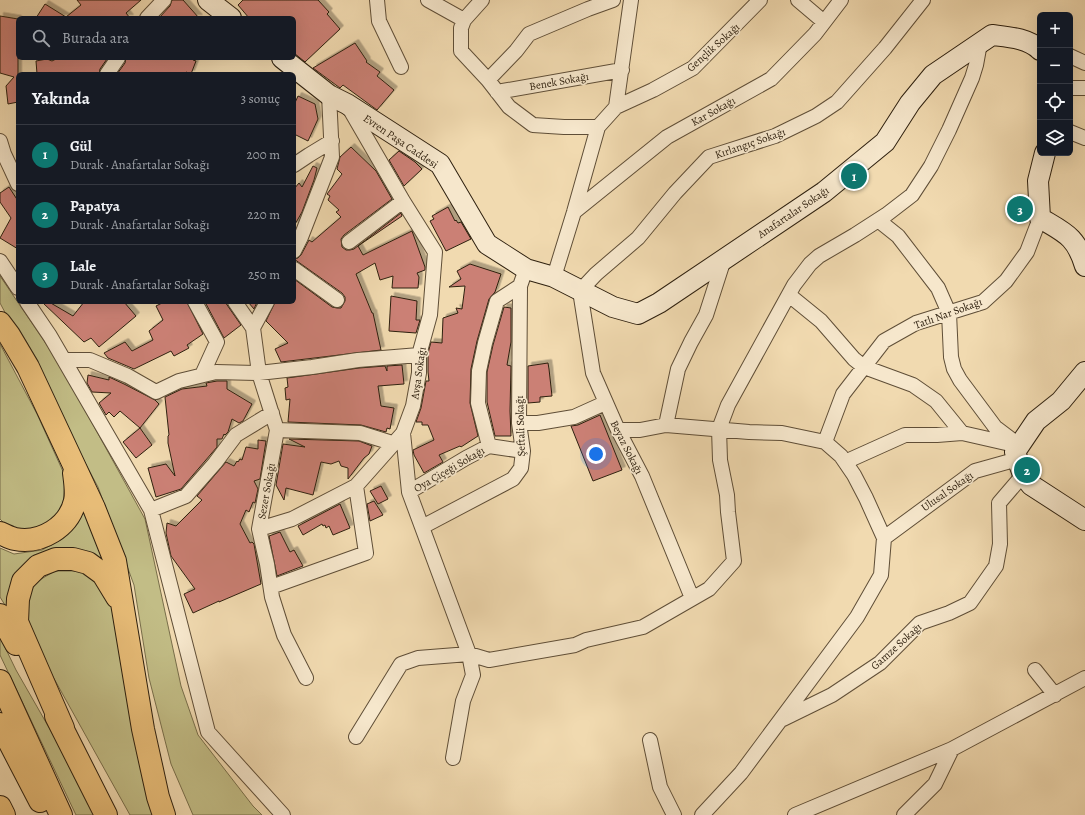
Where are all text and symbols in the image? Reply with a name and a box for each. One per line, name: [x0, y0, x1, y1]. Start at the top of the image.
map controls: [1037, 12, 1073, 156]
button: +: [1037, 12, 1073, 48]
search box: [16, 16, 296, 60]
street label: Gençlik Sokağı: [684, 20, 743, 75]
icon: search: [30, 27, 52, 49]
text: Burada ara: [62, 28, 129, 48]
button: −: [1037, 48, 1073, 84]
street label: Benek Sokağı: [528, 69, 590, 94]
button: locate: [1037, 84, 1073, 120]
text: Yakında: [32, 87, 90, 110]
text: 3 sonuç: [241, 90, 280, 107]
street label: Kar Sokağı: [688, 93, 738, 130]
street label: Evren Paşa Caddesi: [360, 111, 441, 172]
button: layers: [1037, 120, 1073, 156]
street label: Kırlangıç Sokağı: [713, 124, 787, 163]
text: Gül: [70, 136, 92, 156]
text: 1: [43, 146, 47, 163]
text: 200 m: [247, 146, 280, 163]
text: Durak · Anafartalar Sokağı: [70, 156, 210, 173]
pin: 1: [841, 161, 867, 191]
street label: Anafartalar Sokağı: [754, 183, 832, 242]
pin: 3: [1007, 194, 1033, 224]
text: Papatya: [70, 196, 120, 216]
text: 2: [42, 206, 48, 223]
text: 220 m: [247, 206, 280, 223]
text: Durak · Anafartalar Sokağı: [70, 216, 210, 233]
text: Lale: [70, 256, 96, 276]
text: 3: [42, 266, 48, 283]
text: 250 m: [248, 266, 280, 283]
text: Durak · Anafartalar Sokağı: [70, 276, 210, 293]
street label: Tatlı Nar Sokağı: [912, 294, 984, 333]
street label: Avşa Sokağı: [407, 346, 430, 401]
street label: Şeftali Sokağı: [512, 395, 529, 457]
street label: Beyaz Sokağı: [607, 418, 647, 477]
street label: Oya Çiçeği Sokağı: [411, 443, 488, 496]
your location: [586, 444, 606, 464]
pin: 2: [1014, 455, 1040, 485]
street label: Sezer Sokağı: [254, 462, 279, 520]
street label: Ulusal Sokağı: [918, 468, 976, 515]
street label: Gamze Sokağı: [868, 619, 925, 673]

